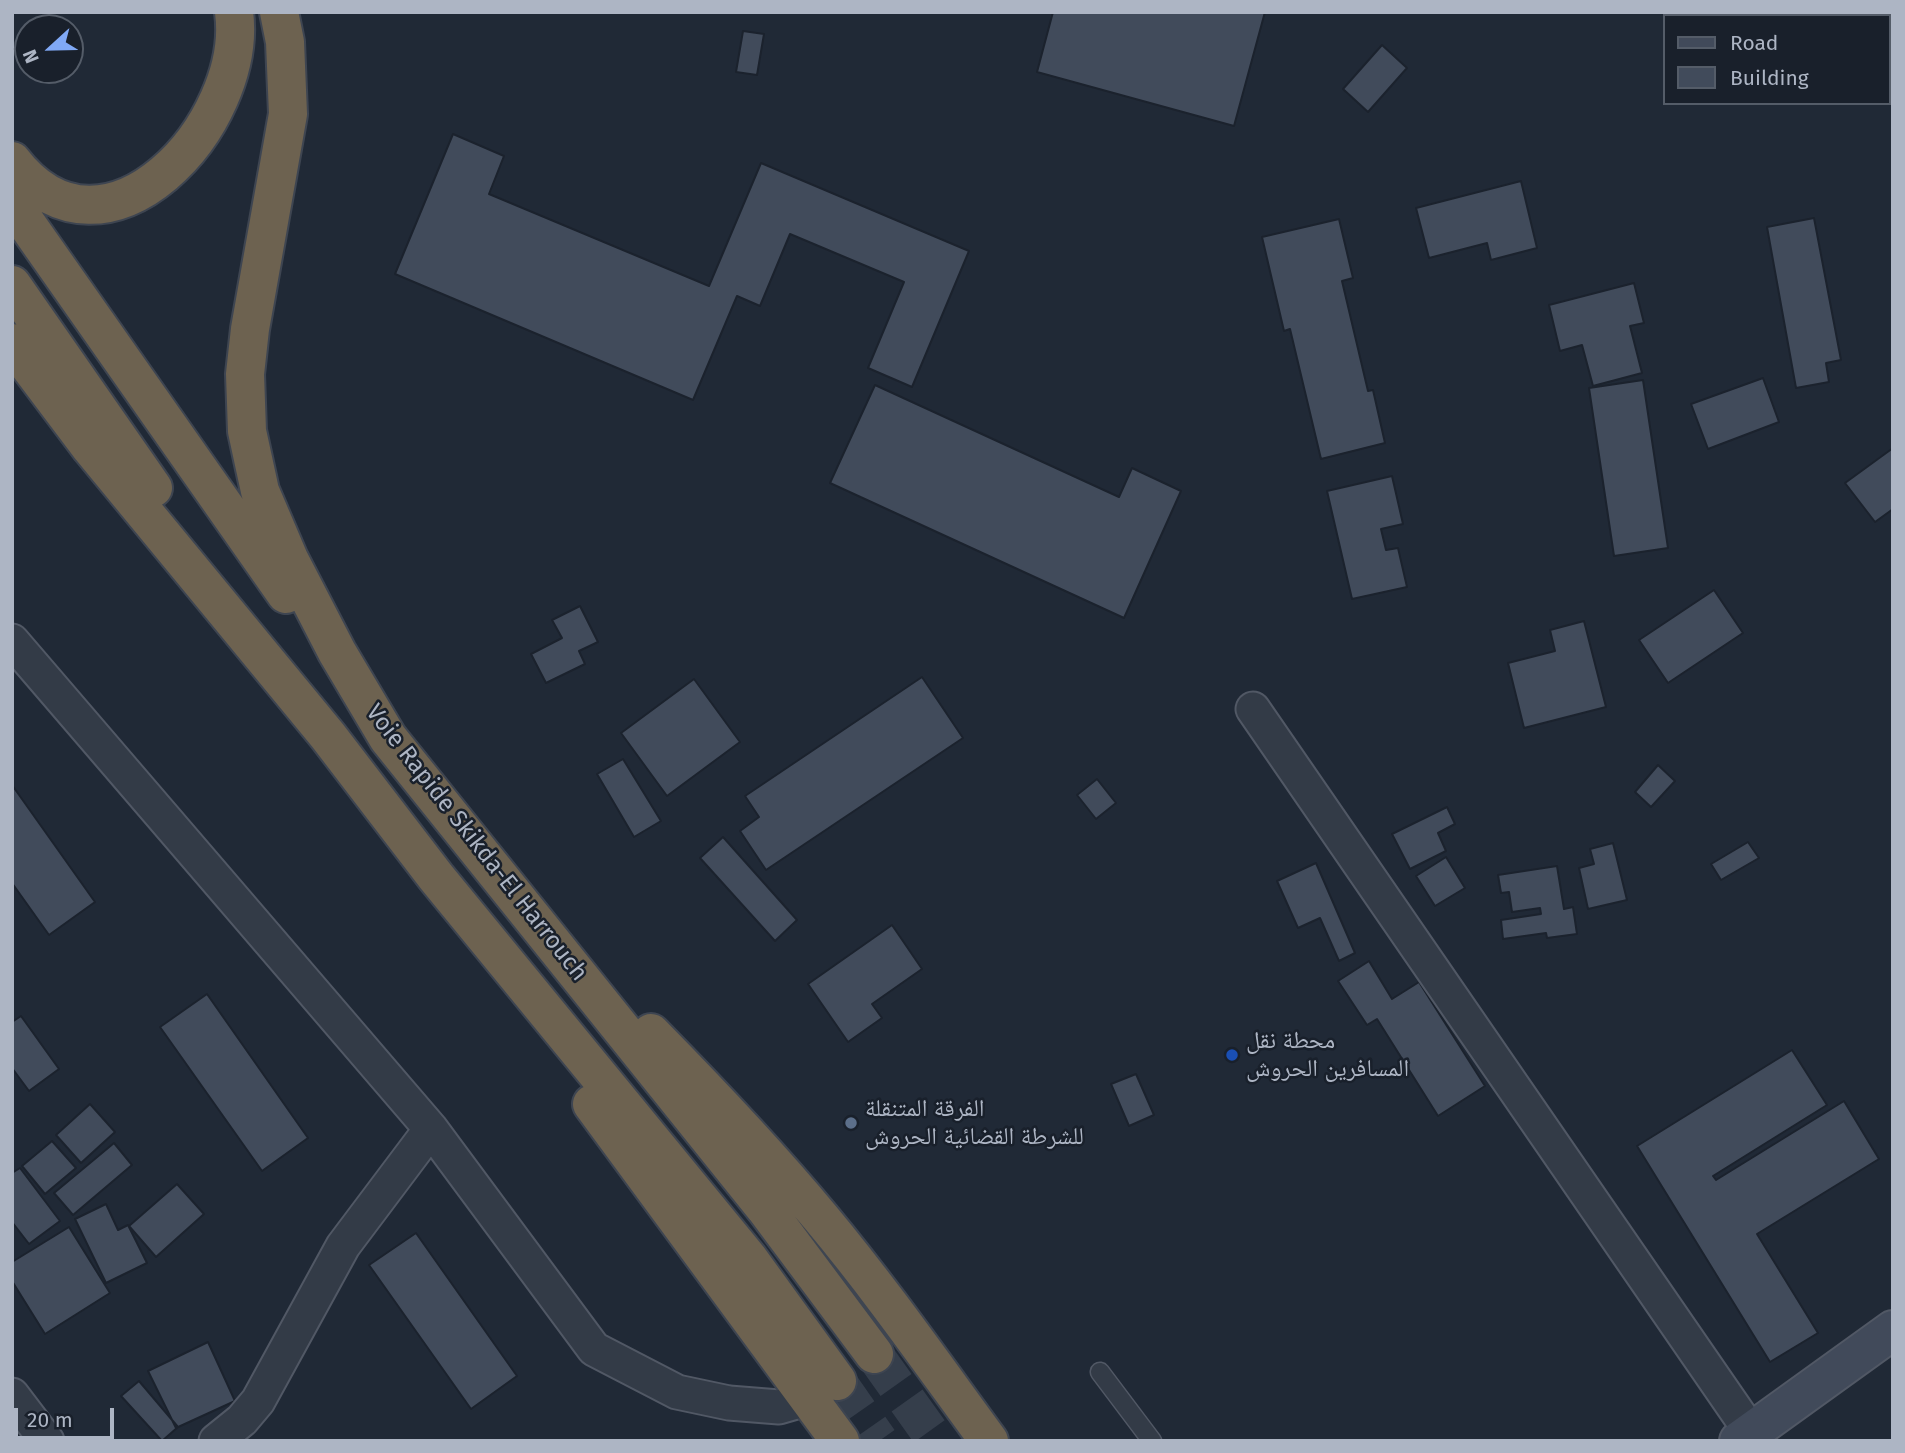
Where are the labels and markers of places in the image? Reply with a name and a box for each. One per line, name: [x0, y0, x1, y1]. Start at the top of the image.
place label: محطة نقل المسافرين الحروش: [1246, 1027, 1409, 1083]
marker: محطة نقل المسافرين الحروش: [1224, 1047, 1240, 1063]
place label: الفرقة المتنقلة للشرطة القضائية الحروش: [865, 1095, 1084, 1151]
marker: الفرقة المتنقلة للشرطة القضائية الحروش: [843, 1115, 859, 1131]

